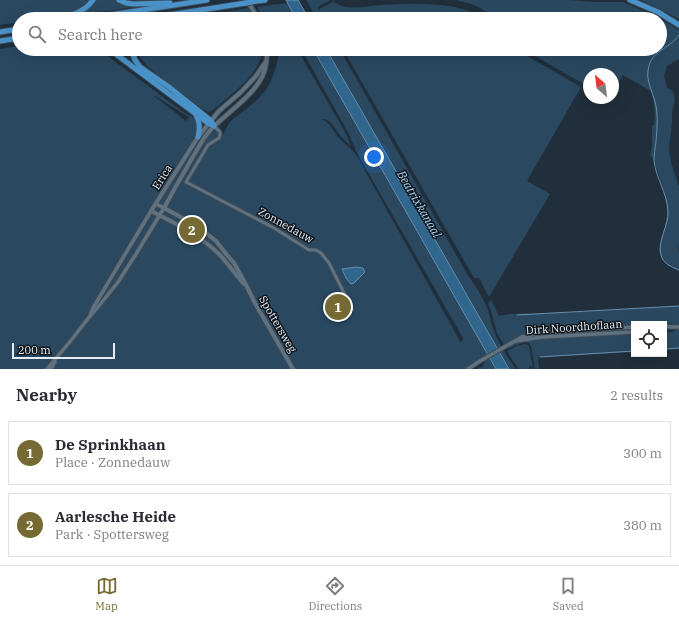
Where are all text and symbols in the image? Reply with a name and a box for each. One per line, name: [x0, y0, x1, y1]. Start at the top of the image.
search box: [12, 12, 667, 56]
icon: search: [26, 23, 48, 45]
text: Search here: [58, 25, 143, 44]
north arrow: [583, 68, 619, 104]
your location: [364, 147, 384, 167]
street label: Erica: [149, 162, 175, 192]
water label: Beatrixkanaal: [394, 167, 445, 241]
street label: Zonnedauw: [256, 204, 317, 246]
pin: 2: [179, 215, 205, 245]
pin: 1: [325, 292, 351, 322]
street label: Spottersweg: [256, 293, 300, 355]
street label: Dirk Noordhoflaan: [525, 317, 623, 337]
map controls: [631, 321, 667, 357]
button: locate: [631, 321, 667, 357]
scale bar: [12, 341, 115, 360]
text: 200 m: [18, 343, 51, 357]
text: Nearby: [16, 384, 77, 406]
text: 2 results: [610, 387, 663, 404]
text: De Sprinkhaan: [55, 435, 166, 454]
text: 1: [26, 445, 34, 462]
text: 300 m: [623, 445, 662, 462]
text: Place · Zonnedauw: [55, 454, 170, 471]
text: Aarlesche Heide: [55, 507, 176, 526]
text: 2: [26, 517, 34, 534]
text: 380 m: [623, 517, 662, 534]
text: Park · Spottersweg: [55, 526, 169, 543]
tab: Map: [95, 575, 118, 613]
tab: Directions: [308, 575, 362, 613]
tab: Saved: [553, 575, 584, 613]

